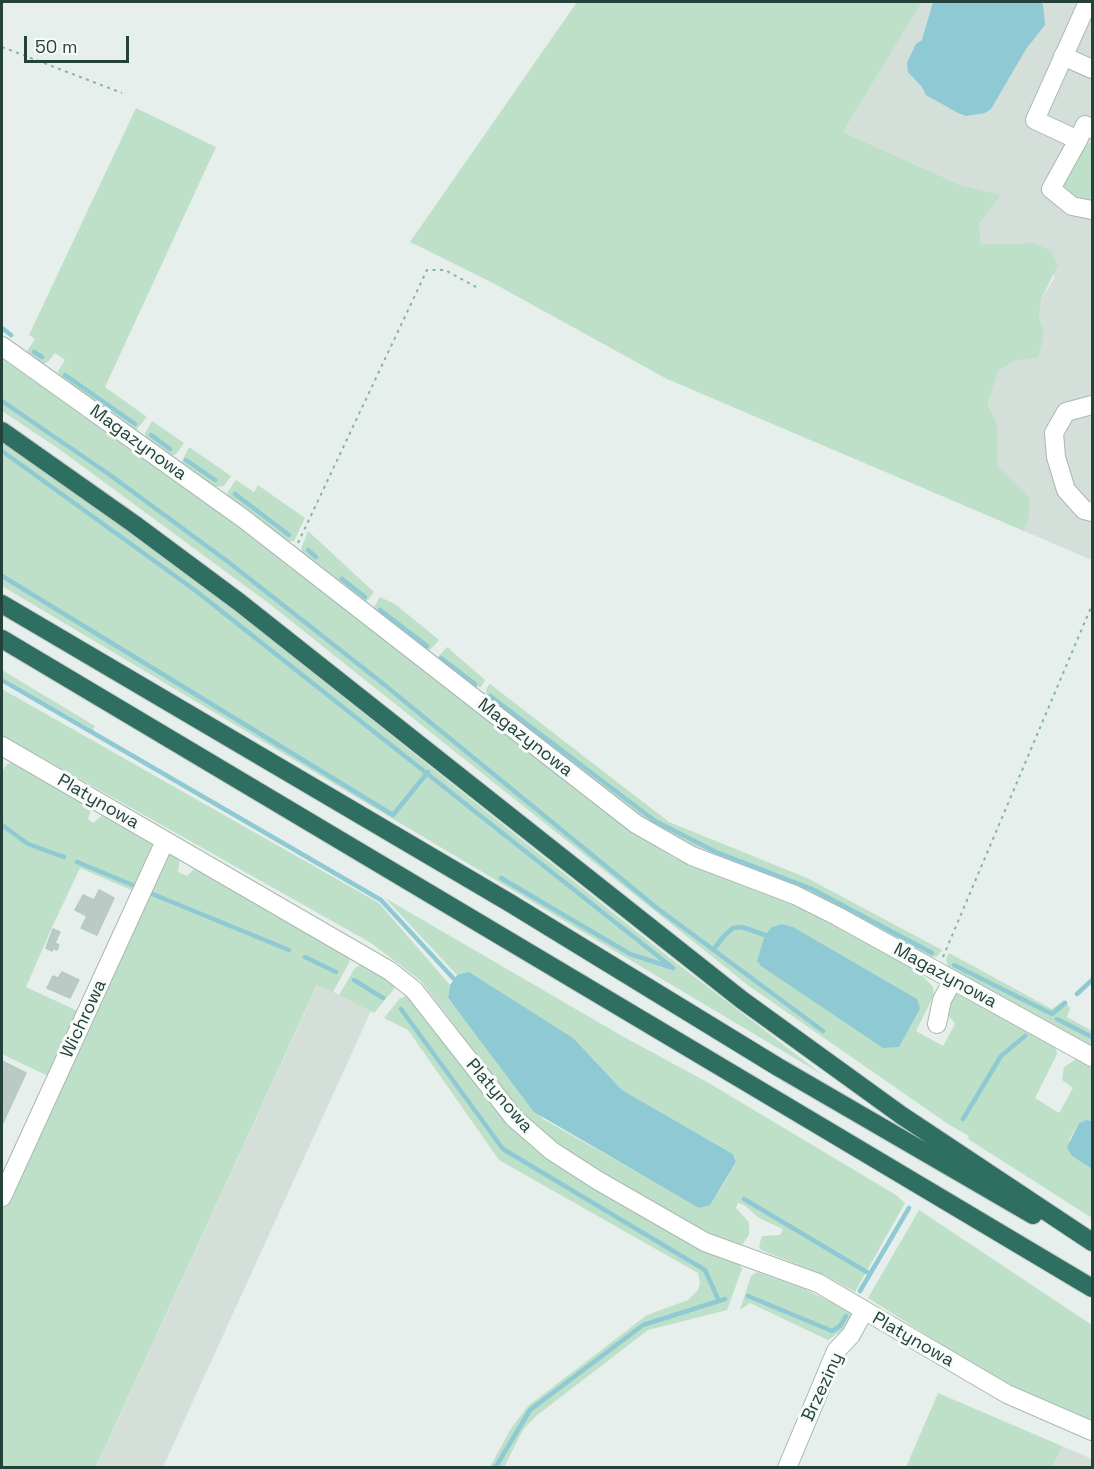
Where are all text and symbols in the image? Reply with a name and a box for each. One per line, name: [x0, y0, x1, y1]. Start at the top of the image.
scale bar: [27, 24, 132, 62]
text: 50 m: [35, 35, 77, 58]
street label: Magazynowa: [85, 401, 191, 485]
street label: Magazynowa: [473, 694, 577, 782]
street label: Platynowa: [53, 770, 143, 834]
street label: Magazynowa: [890, 939, 1000, 1013]
street label: Wichrowa: [56, 976, 112, 1062]
street label: Platynowa: [461, 1055, 537, 1137]
street label: Platynowa: [868, 1308, 958, 1372]
street label: Brzeziny: [798, 1349, 848, 1425]

